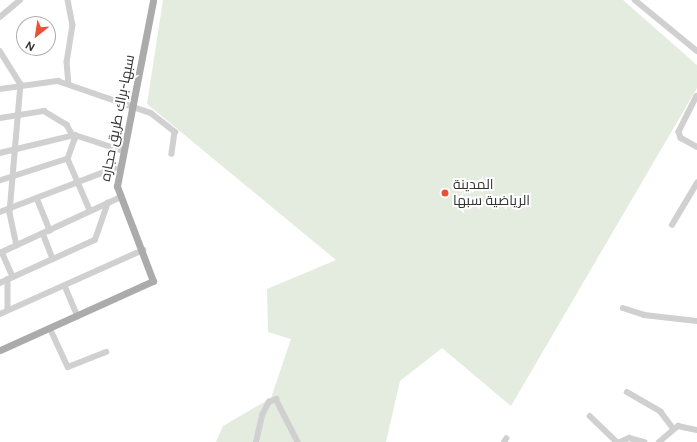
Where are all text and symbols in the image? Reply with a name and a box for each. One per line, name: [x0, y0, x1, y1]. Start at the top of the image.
north arrow: [16, 16, 56, 56]
text: N: [23, 38, 37, 54]
street label: سبها-براك طريق حجاره: [97, 53, 139, 183]
place label: المدينة الرياضية سبها: [453, 177, 530, 210]
marker: المدينة الرياضية سبها: [440, 188, 450, 198]

